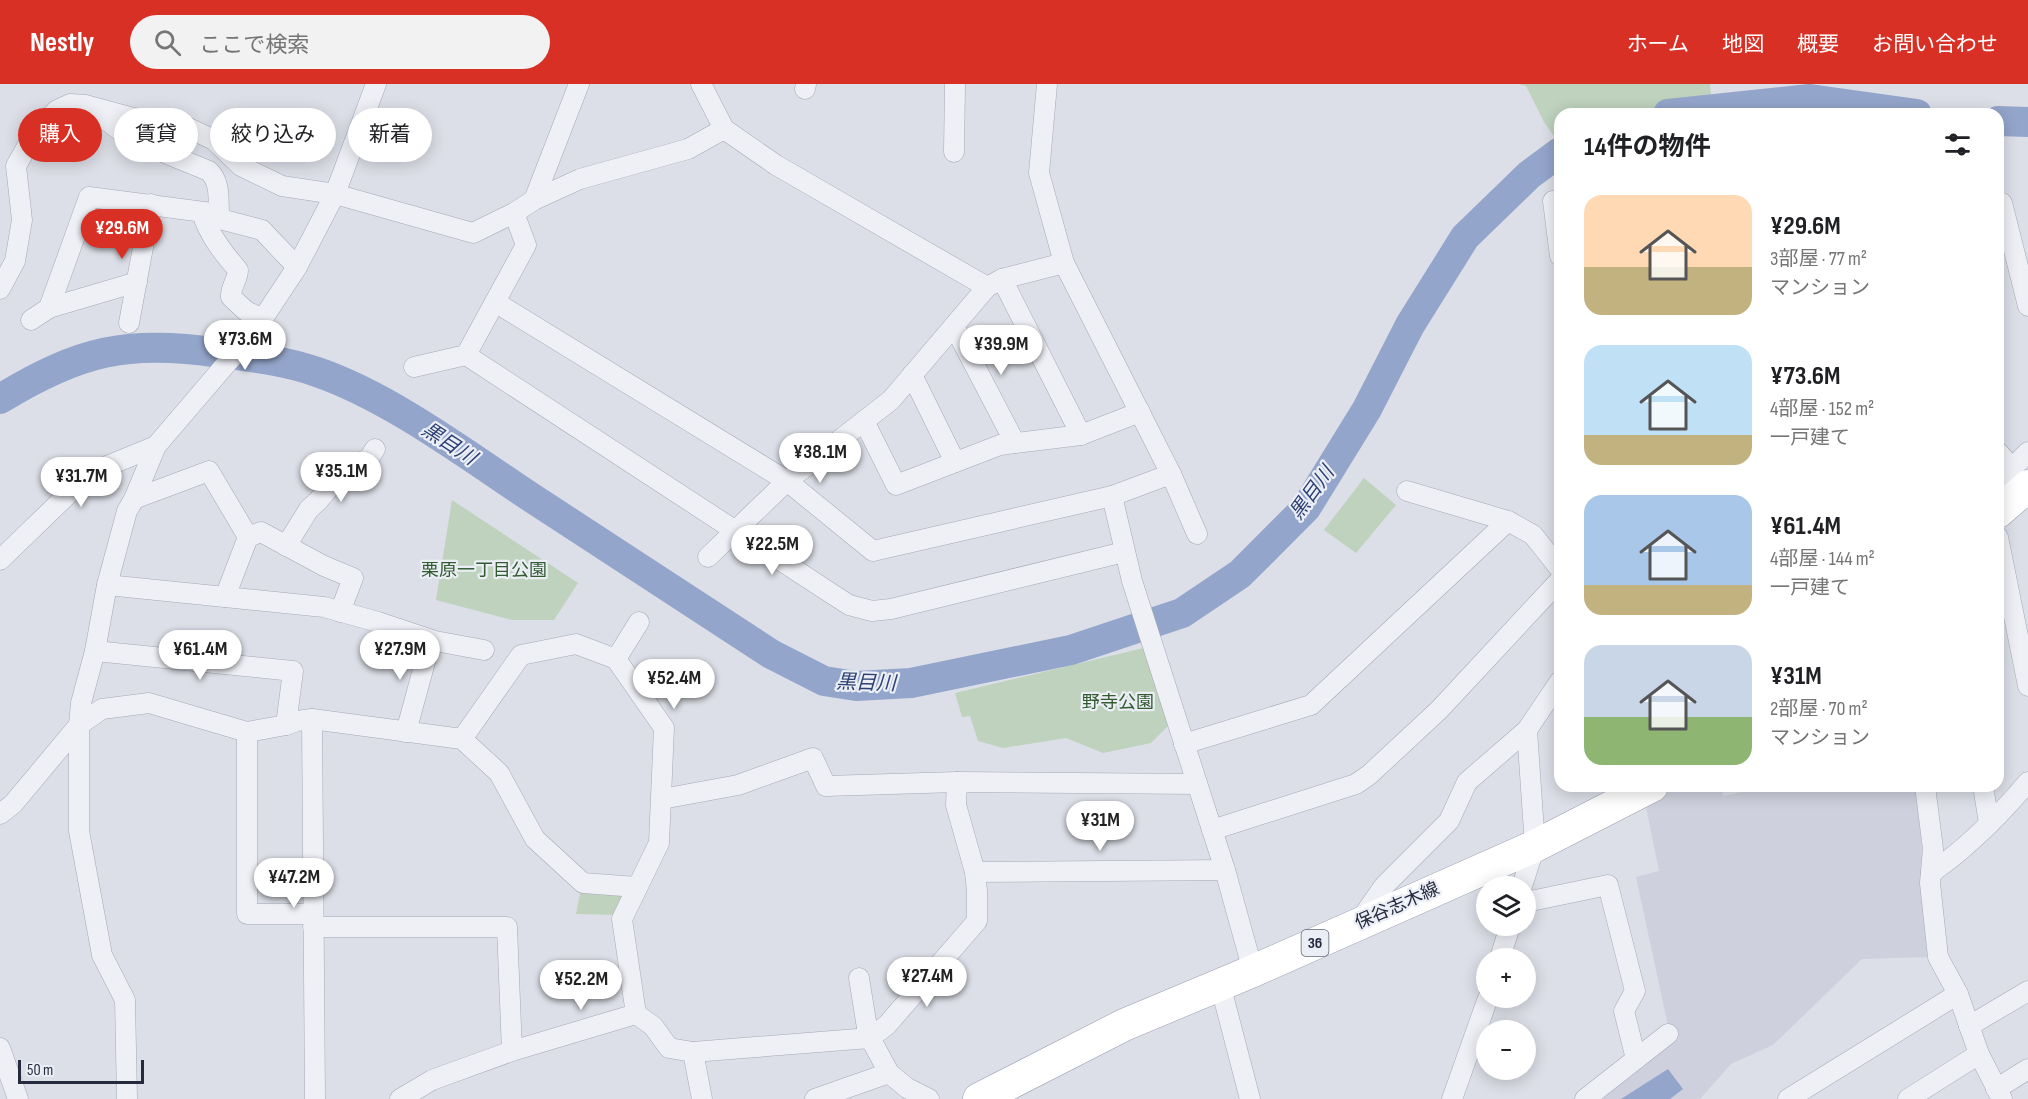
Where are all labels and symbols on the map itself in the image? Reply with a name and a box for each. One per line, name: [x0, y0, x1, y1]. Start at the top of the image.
pin: ¥29.6M: [73, 209, 171, 260]
pin: ¥73.6M: [196, 320, 294, 371]
pin: ¥39.9M: [952, 325, 1050, 376]
water label: 黒目川: [417, 418, 482, 471]
pin: ¥38.1M: [771, 433, 869, 484]
pin: ¥35.1M: [292, 452, 390, 503]
pin: ¥31.7M: [32, 457, 130, 508]
water label: 黒目川: [1285, 460, 1341, 524]
pin: ¥22.5M: [723, 525, 821, 576]
park label: 栗原一丁目公園: [421, 560, 547, 581]
pin: ¥61.4M: [151, 630, 249, 681]
pin: ¥27.9M: [351, 630, 449, 681]
pin: ¥52.4M: [625, 659, 723, 710]
water label: 黒目川: [836, 670, 898, 696]
park label: 野寺公園: [1082, 692, 1154, 713]
pin: ¥31M: [1064, 801, 1136, 852]
pin: ¥47.2M: [245, 858, 343, 909]
street label: 保谷志木線: [1352, 878, 1442, 934]
road number: 36: [1302, 930, 1328, 956]
pin: ¥27.4M: [878, 957, 976, 1008]
pin: ¥52.2M: [532, 960, 630, 1011]
scale bar: [18, 1057, 144, 1084]

